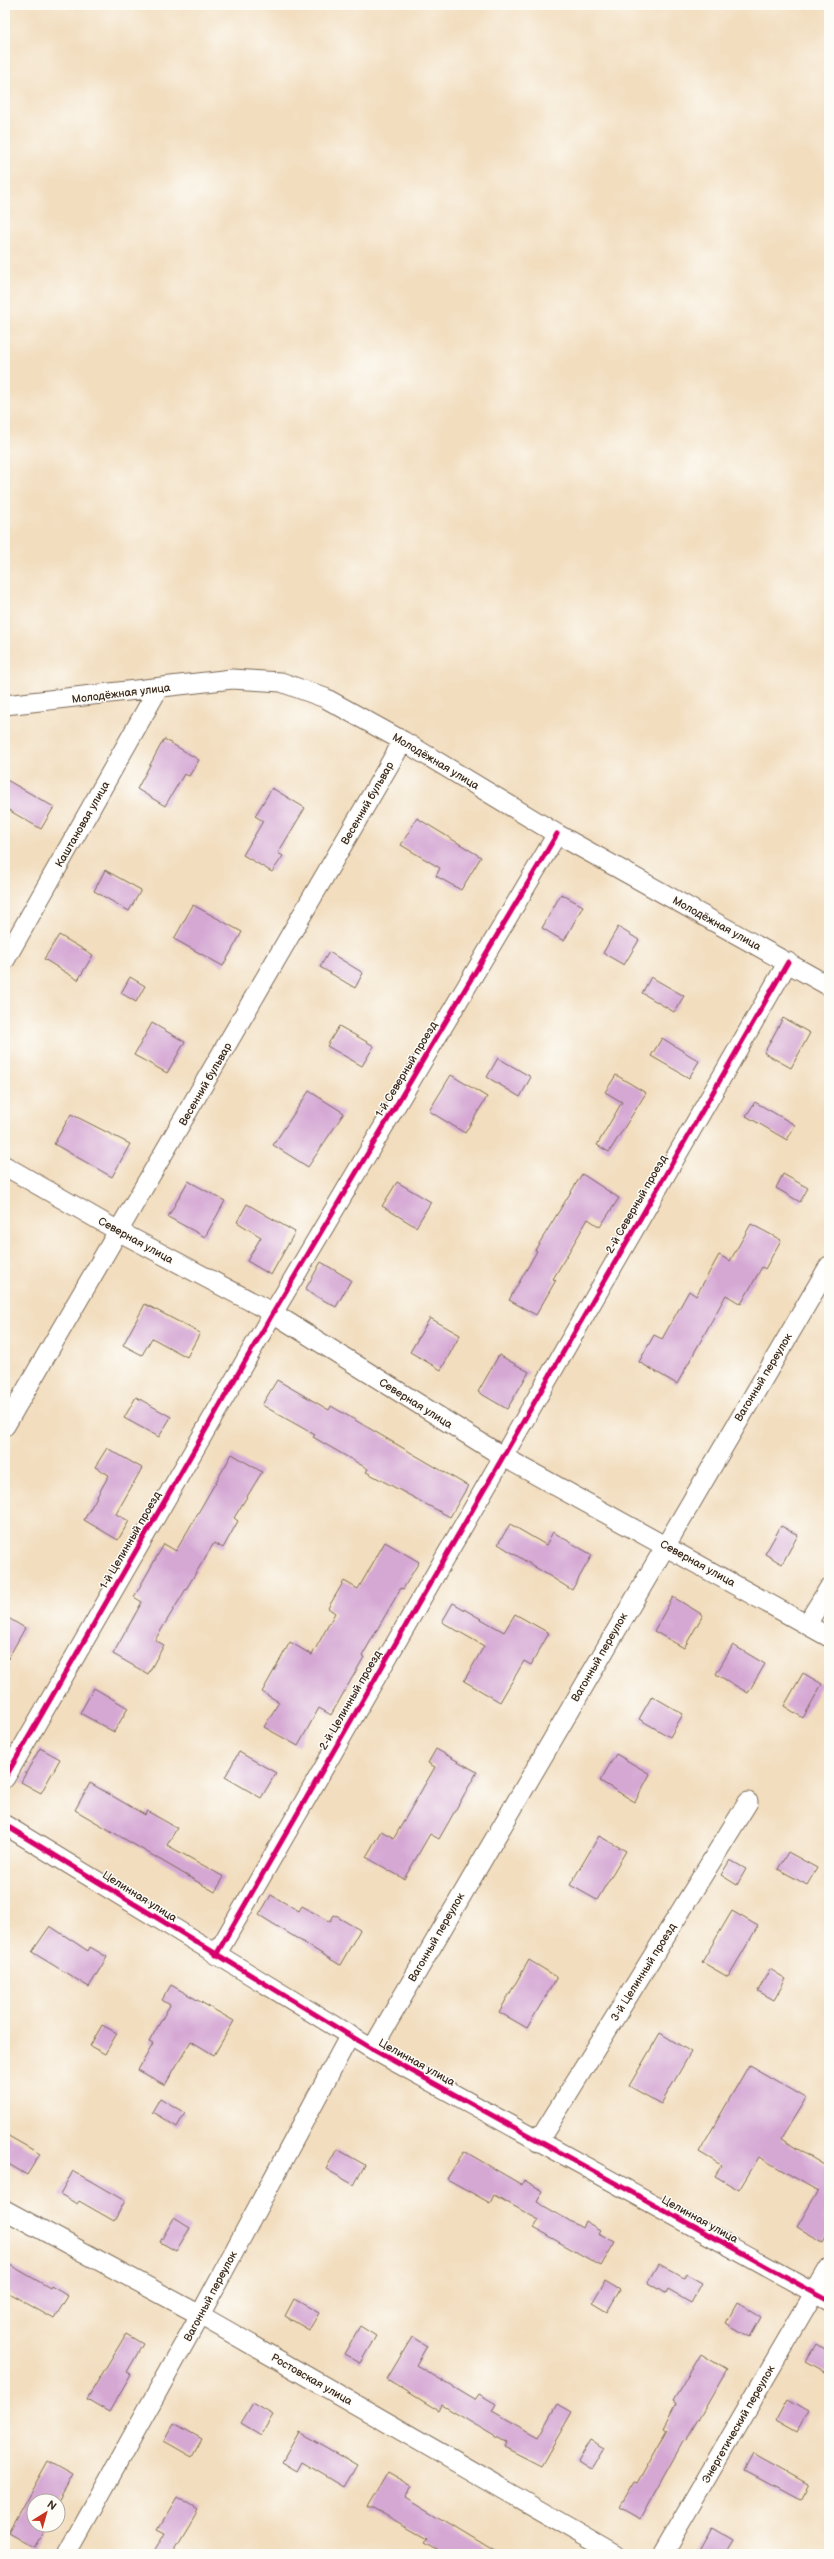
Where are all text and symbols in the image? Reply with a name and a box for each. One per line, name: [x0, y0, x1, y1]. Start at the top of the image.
street label: Молодёжная улица: [71, 681, 172, 706]
street label: Молодёжная улица: [390, 730, 482, 793]
street label: Весенний бульвар: [338, 759, 397, 847]
street label: Каштановая улица: [52, 778, 113, 870]
street label: Молодёжная улица: [670, 894, 764, 953]
street label: 1-й Северный проезд: [373, 1019, 440, 1119]
street label: Весенний бульвар: [176, 1040, 235, 1128]
street label: 2-й Северный проезд: [603, 1153, 670, 1256]
street label: Северная улица: [96, 1214, 176, 1267]
street label: Вагонный переулок: [732, 1331, 795, 1424]
street label: Северная улица: [377, 1376, 455, 1431]
street label: 1-й Целинный проезд: [97, 1489, 164, 1591]
street label: Северная улица: [658, 1537, 738, 1590]
street label: Вагонный переулок: [569, 1610, 630, 1704]
street label: 2-й Целинный проезд: [317, 1648, 384, 1752]
street label: Целинная улица: [100, 1868, 180, 1925]
street label: Вагонный переулок: [406, 1890, 467, 1984]
street label: 3-й Целинный проезд: [608, 1921, 679, 2024]
street label: Целинная улица: [376, 2036, 458, 2089]
street label: Целинная улица: [659, 2193, 741, 2246]
street label: Вагонный переулок: [181, 2249, 240, 2344]
street label: Ростовская улица: [269, 2351, 355, 2408]
street label: Энергетический переулок: [699, 2363, 778, 2485]
north arrow: [26, 2493, 66, 2533]
text: N: [45, 2498, 59, 2513]

